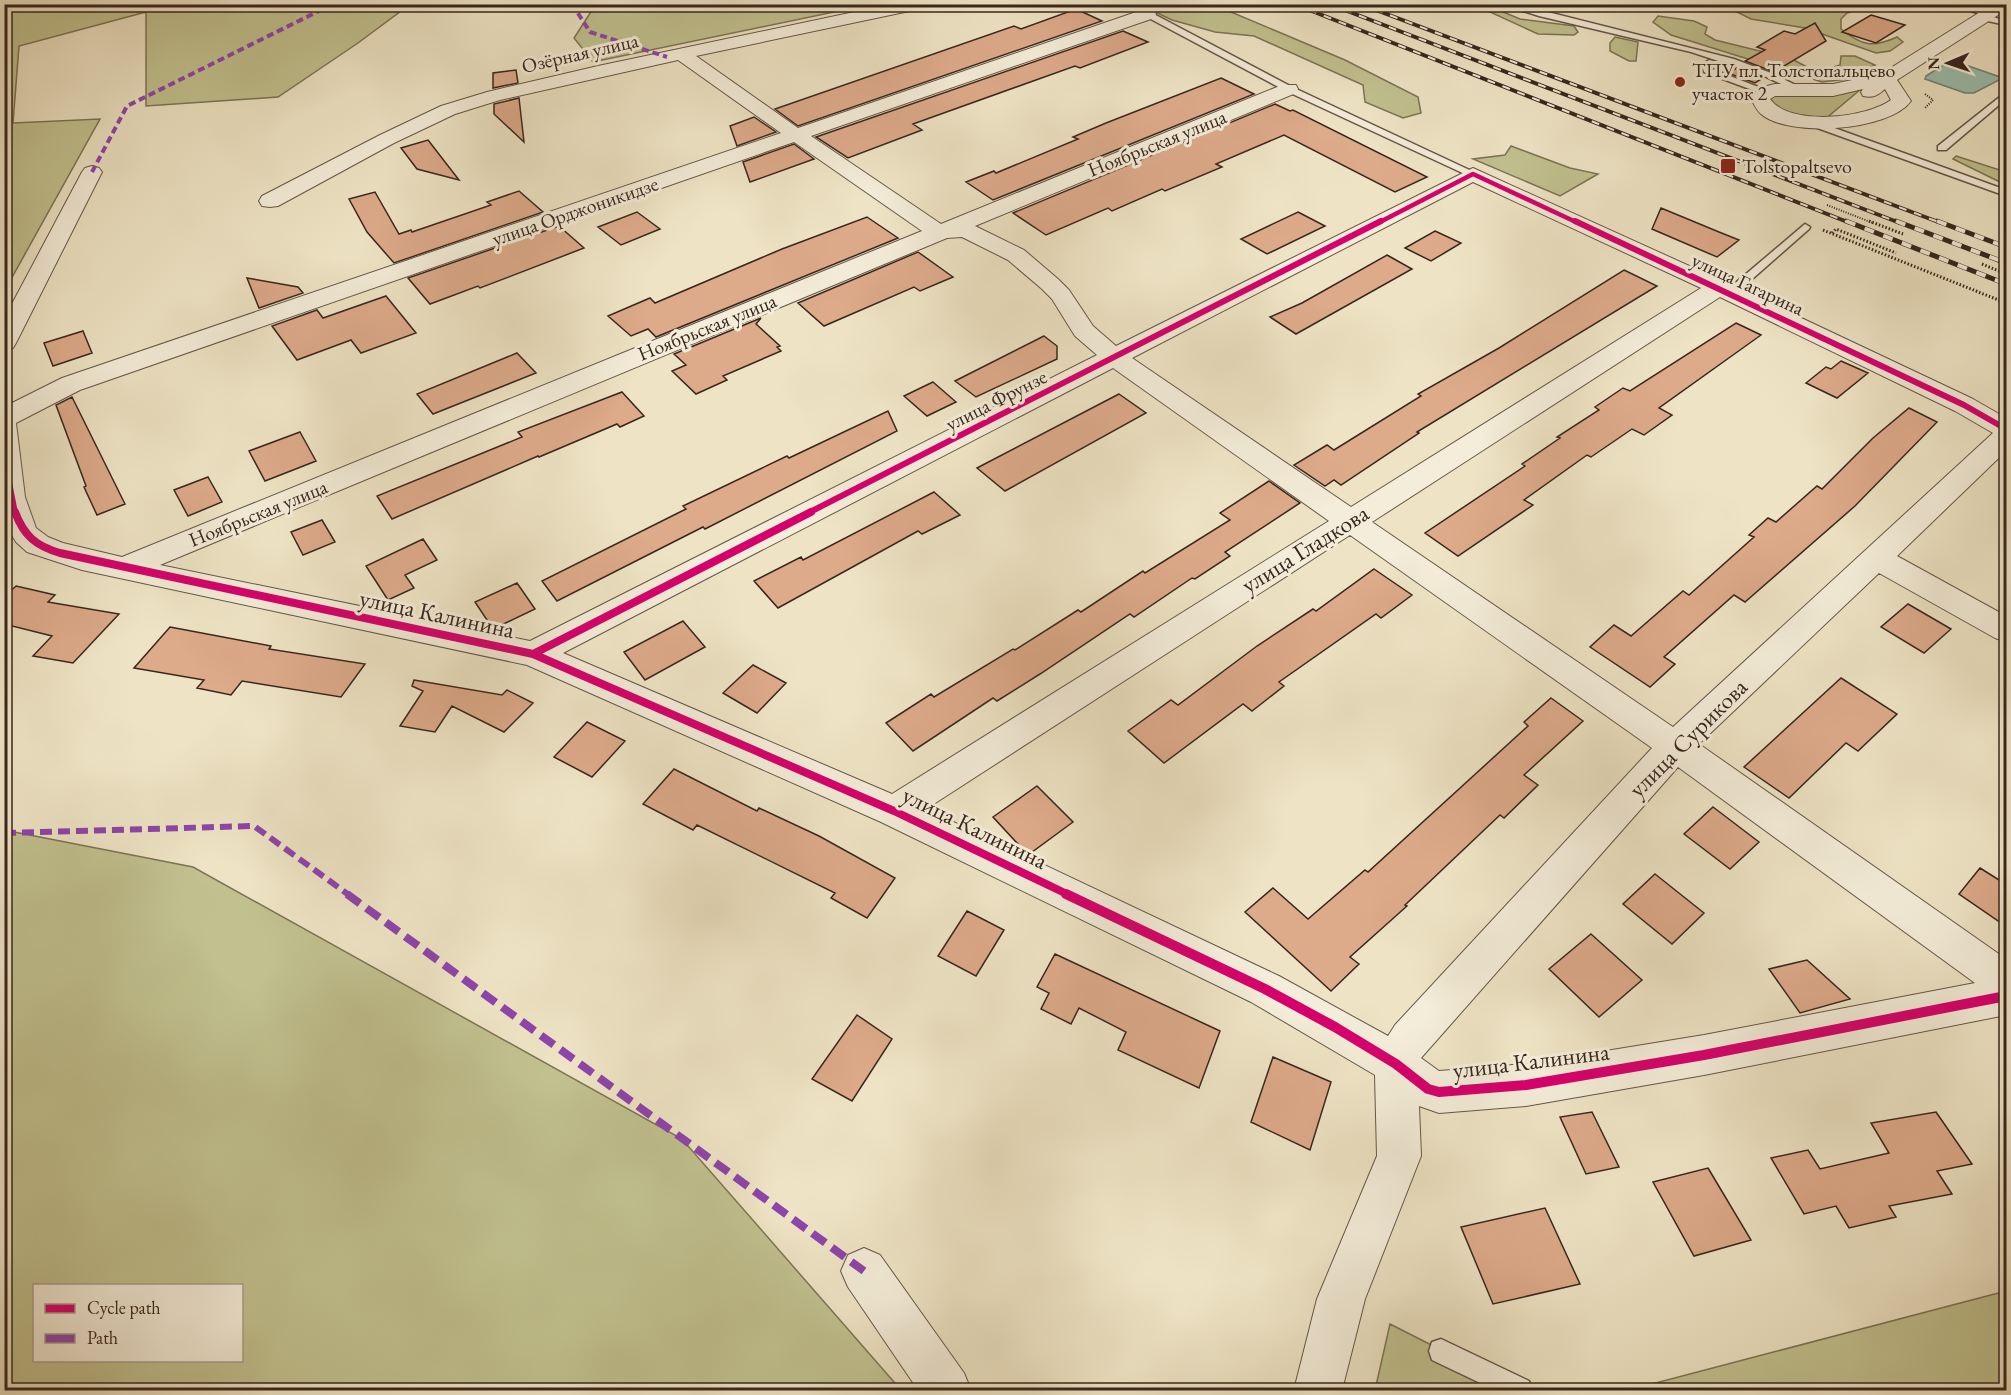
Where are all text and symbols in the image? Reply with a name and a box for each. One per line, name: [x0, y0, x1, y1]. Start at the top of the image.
street label: Озёрная улица: [519, 27, 641, 79]
north arrow: [1918, 33, 1978, 93]
place label: ТПУ пл. Толстопальцево участок 2: [1692, 57, 1896, 106]
text: N: [1923, 57, 1944, 70]
marker: ТПУ пл. Толстопальцево участок 2: [1673, 75, 1687, 89]
street label: Ноябрьская улица: [1084, 103, 1230, 183]
place label: Tolstopaltsevo: [1742, 153, 1852, 179]
marker: Tolstopaltsevo: [1719, 157, 1737, 175]
street label: улица Орджоникидзе: [488, 170, 662, 252]
street label: улица Гагарина: [1688, 247, 1808, 321]
street label: Ноябрьская улица: [634, 287, 780, 367]
street label: улица Фрунзе: [941, 363, 1051, 437]
street label: Ноябрьская улица: [185, 473, 331, 553]
street label: улица Гладкова: [1235, 497, 1375, 600]
street label: улица Калинина: [357, 582, 518, 645]
street label: улица Сурикова: [1621, 671, 1754, 804]
street label: улица Калинина: [898, 779, 1053, 876]
street label: улица Калинина: [1451, 1035, 1612, 1086]
legend: [33, 1284, 243, 1362]
text: Cycle path: [87, 1296, 161, 1319]
text: Path: [87, 1326, 118, 1349]

